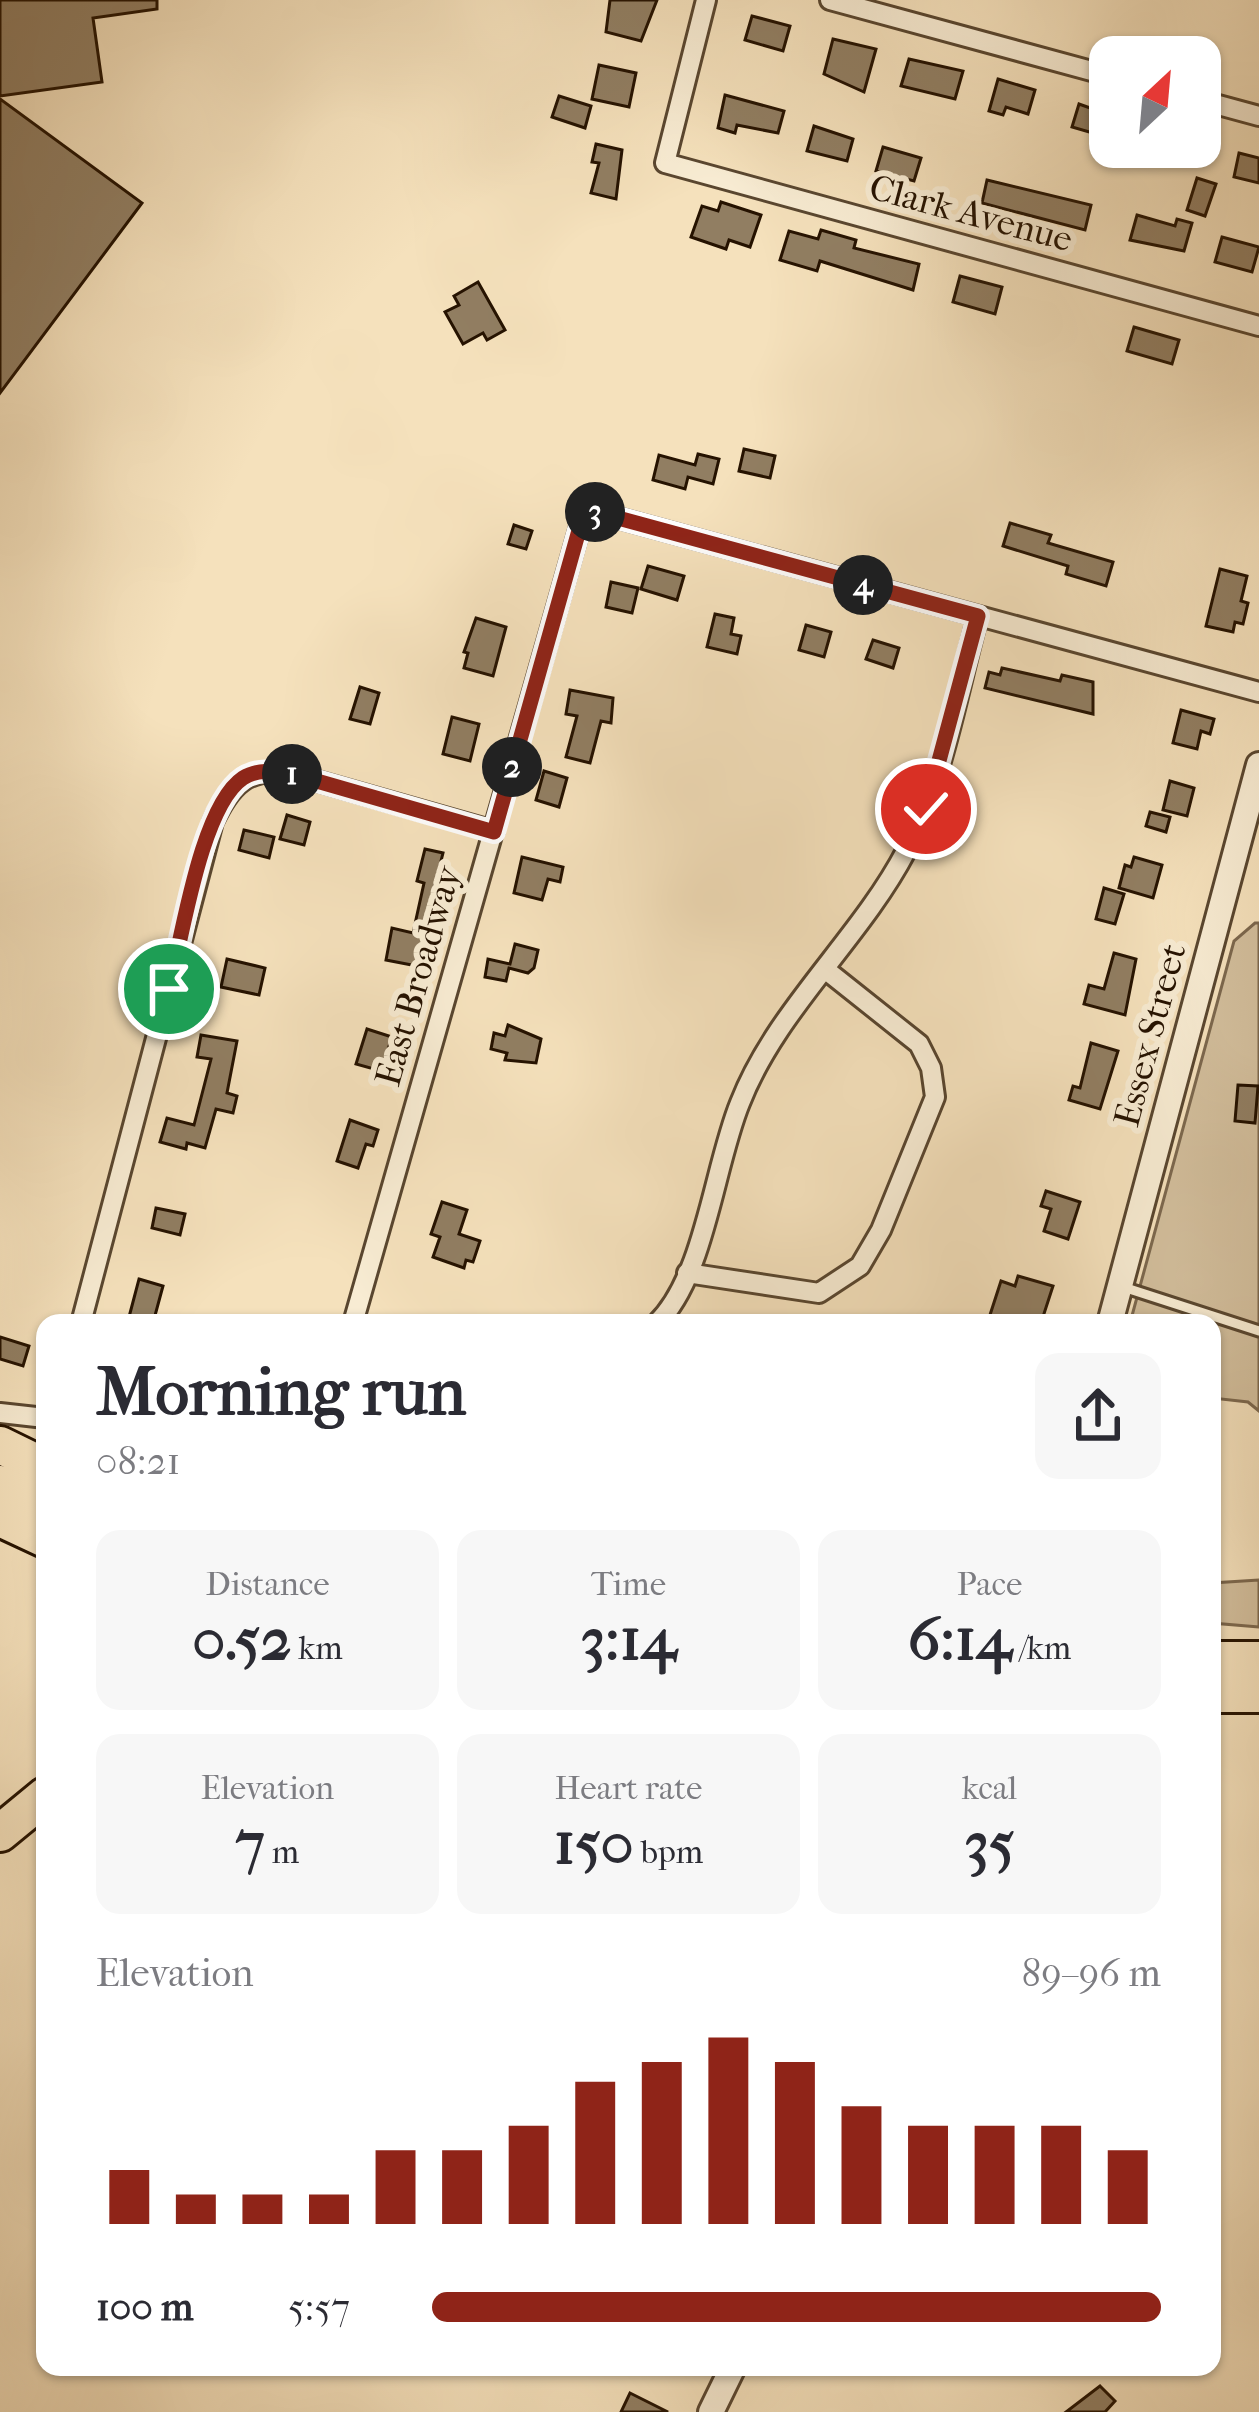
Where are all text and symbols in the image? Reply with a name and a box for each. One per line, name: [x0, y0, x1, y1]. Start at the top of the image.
north arrow: [1089, 36, 1221, 168]
map controls: [1089, 36, 1221, 168]
street label: Clark Avenue: [865, 166, 1077, 260]
pin: 3: [565, 482, 625, 542]
text: 3: [588, 492, 602, 531]
pin: 4: [833, 555, 893, 615]
text: 4: [853, 565, 873, 604]
pin: 2: [482, 737, 542, 797]
pin: 1: [262, 744, 322, 804]
text: 2: [504, 747, 520, 786]
text: 1: [286, 754, 298, 793]
pin: [875, 758, 977, 860]
icon: check: [893, 776, 959, 842]
street label: East Broadway: [367, 859, 470, 1091]
pin: [118, 938, 220, 1040]
street label: Essex Street: [1105, 939, 1195, 1131]
icon: arrive: [136, 956, 202, 1022]
button: share: [1035, 1353, 1161, 1479]
text: Morning run: [96, 1354, 466, 1431]
text: 08:21: [96, 1438, 181, 1484]
text: Distance: [205, 1565, 330, 1604]
text: Time: [591, 1565, 666, 1604]
text: Pace: [957, 1565, 1022, 1604]
text: 0.52: [192, 1604, 291, 1675]
text: 3:14: [581, 1604, 676, 1675]
text: 6:14: [908, 1604, 1012, 1675]
text: km: [291, 1629, 343, 1668]
text: /km: [1012, 1629, 1071, 1668]
text: Elevation: [201, 1769, 334, 1808]
text: Heart rate: [555, 1769, 702, 1808]
text: kcal: [962, 1769, 1017, 1808]
text: 7: [236, 1808, 265, 1879]
text: 150: [554, 1808, 634, 1879]
text: 35: [964, 1808, 1015, 1879]
text: m: [265, 1833, 299, 1872]
text: bpm: [634, 1833, 703, 1872]
text: Elevation: [96, 1950, 254, 1996]
text: 89–96 m: [1022, 1950, 1161, 1996]
text: 100 m: [96, 2284, 194, 2330]
text: 5:57: [288, 2284, 350, 2330]

